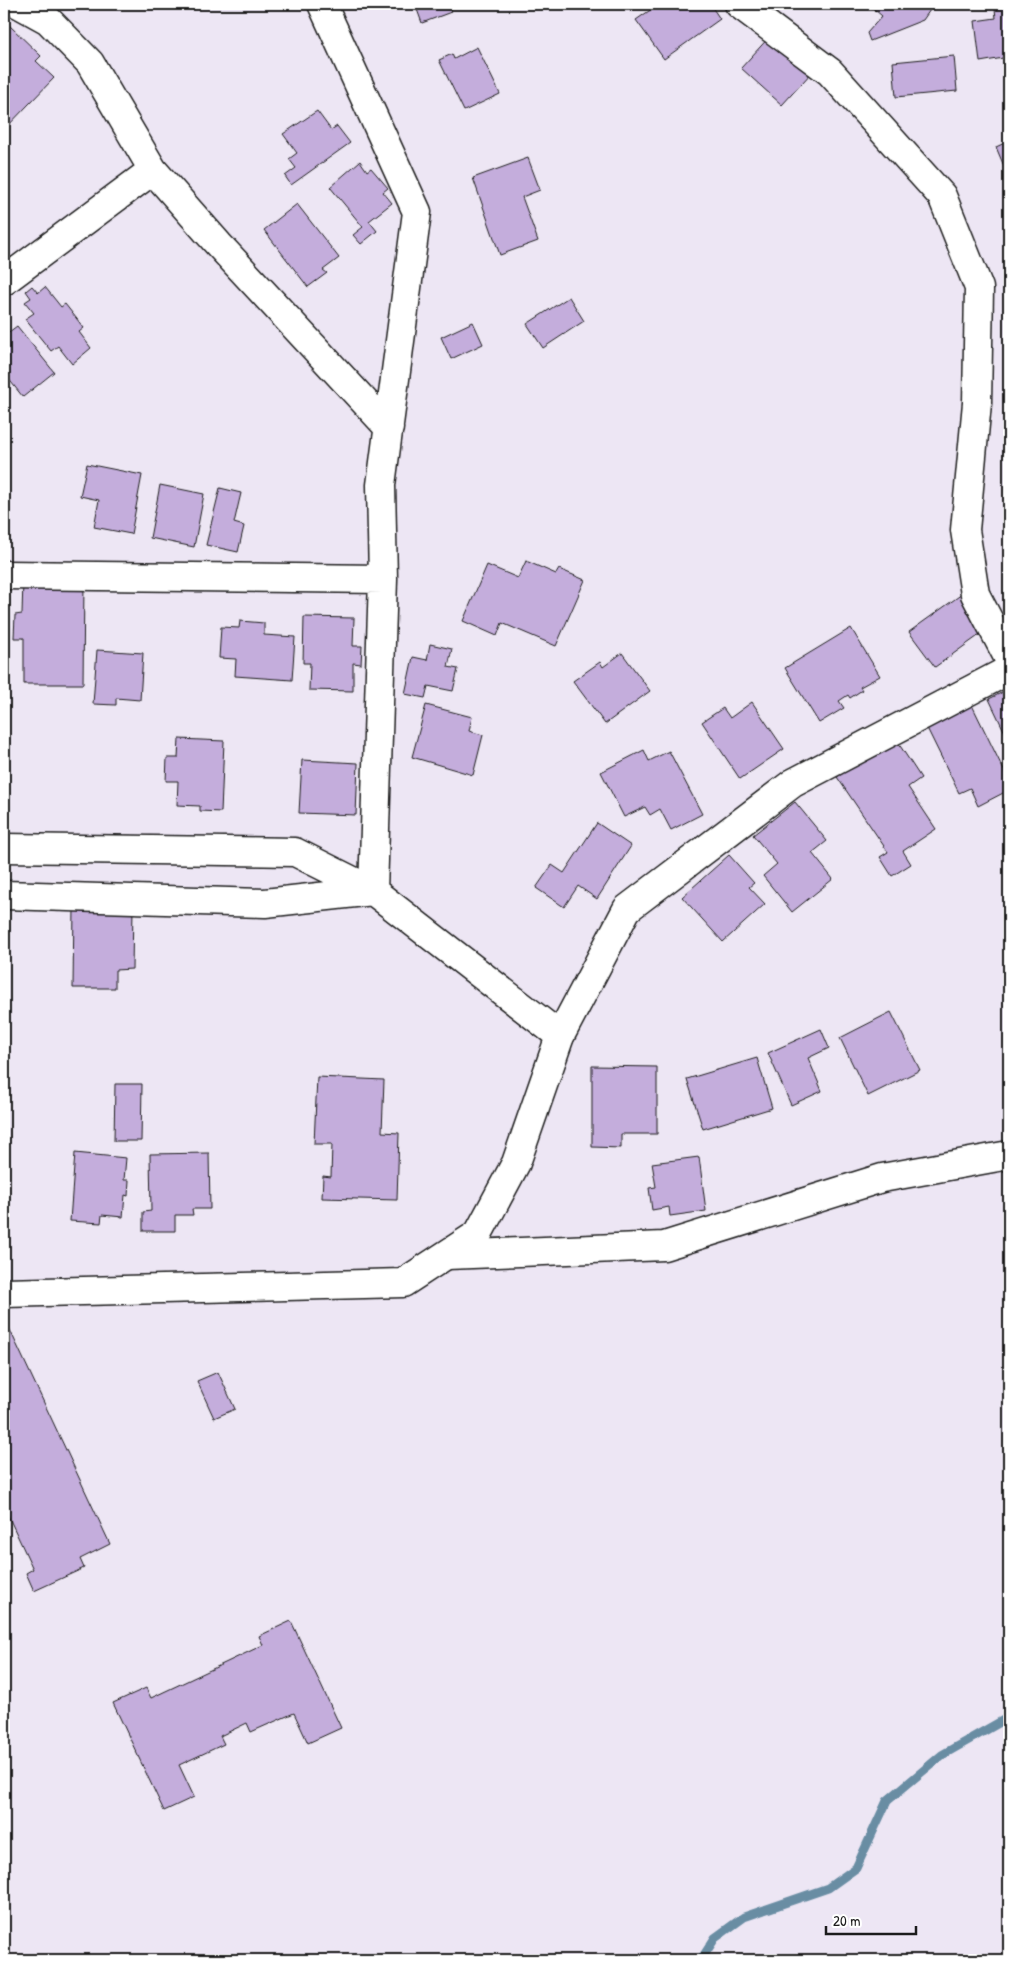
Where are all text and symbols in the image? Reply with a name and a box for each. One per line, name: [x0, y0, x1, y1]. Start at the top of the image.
scale bar: [826, 1904, 916, 1936]
text: 20 m: [833, 1910, 860, 1931]

